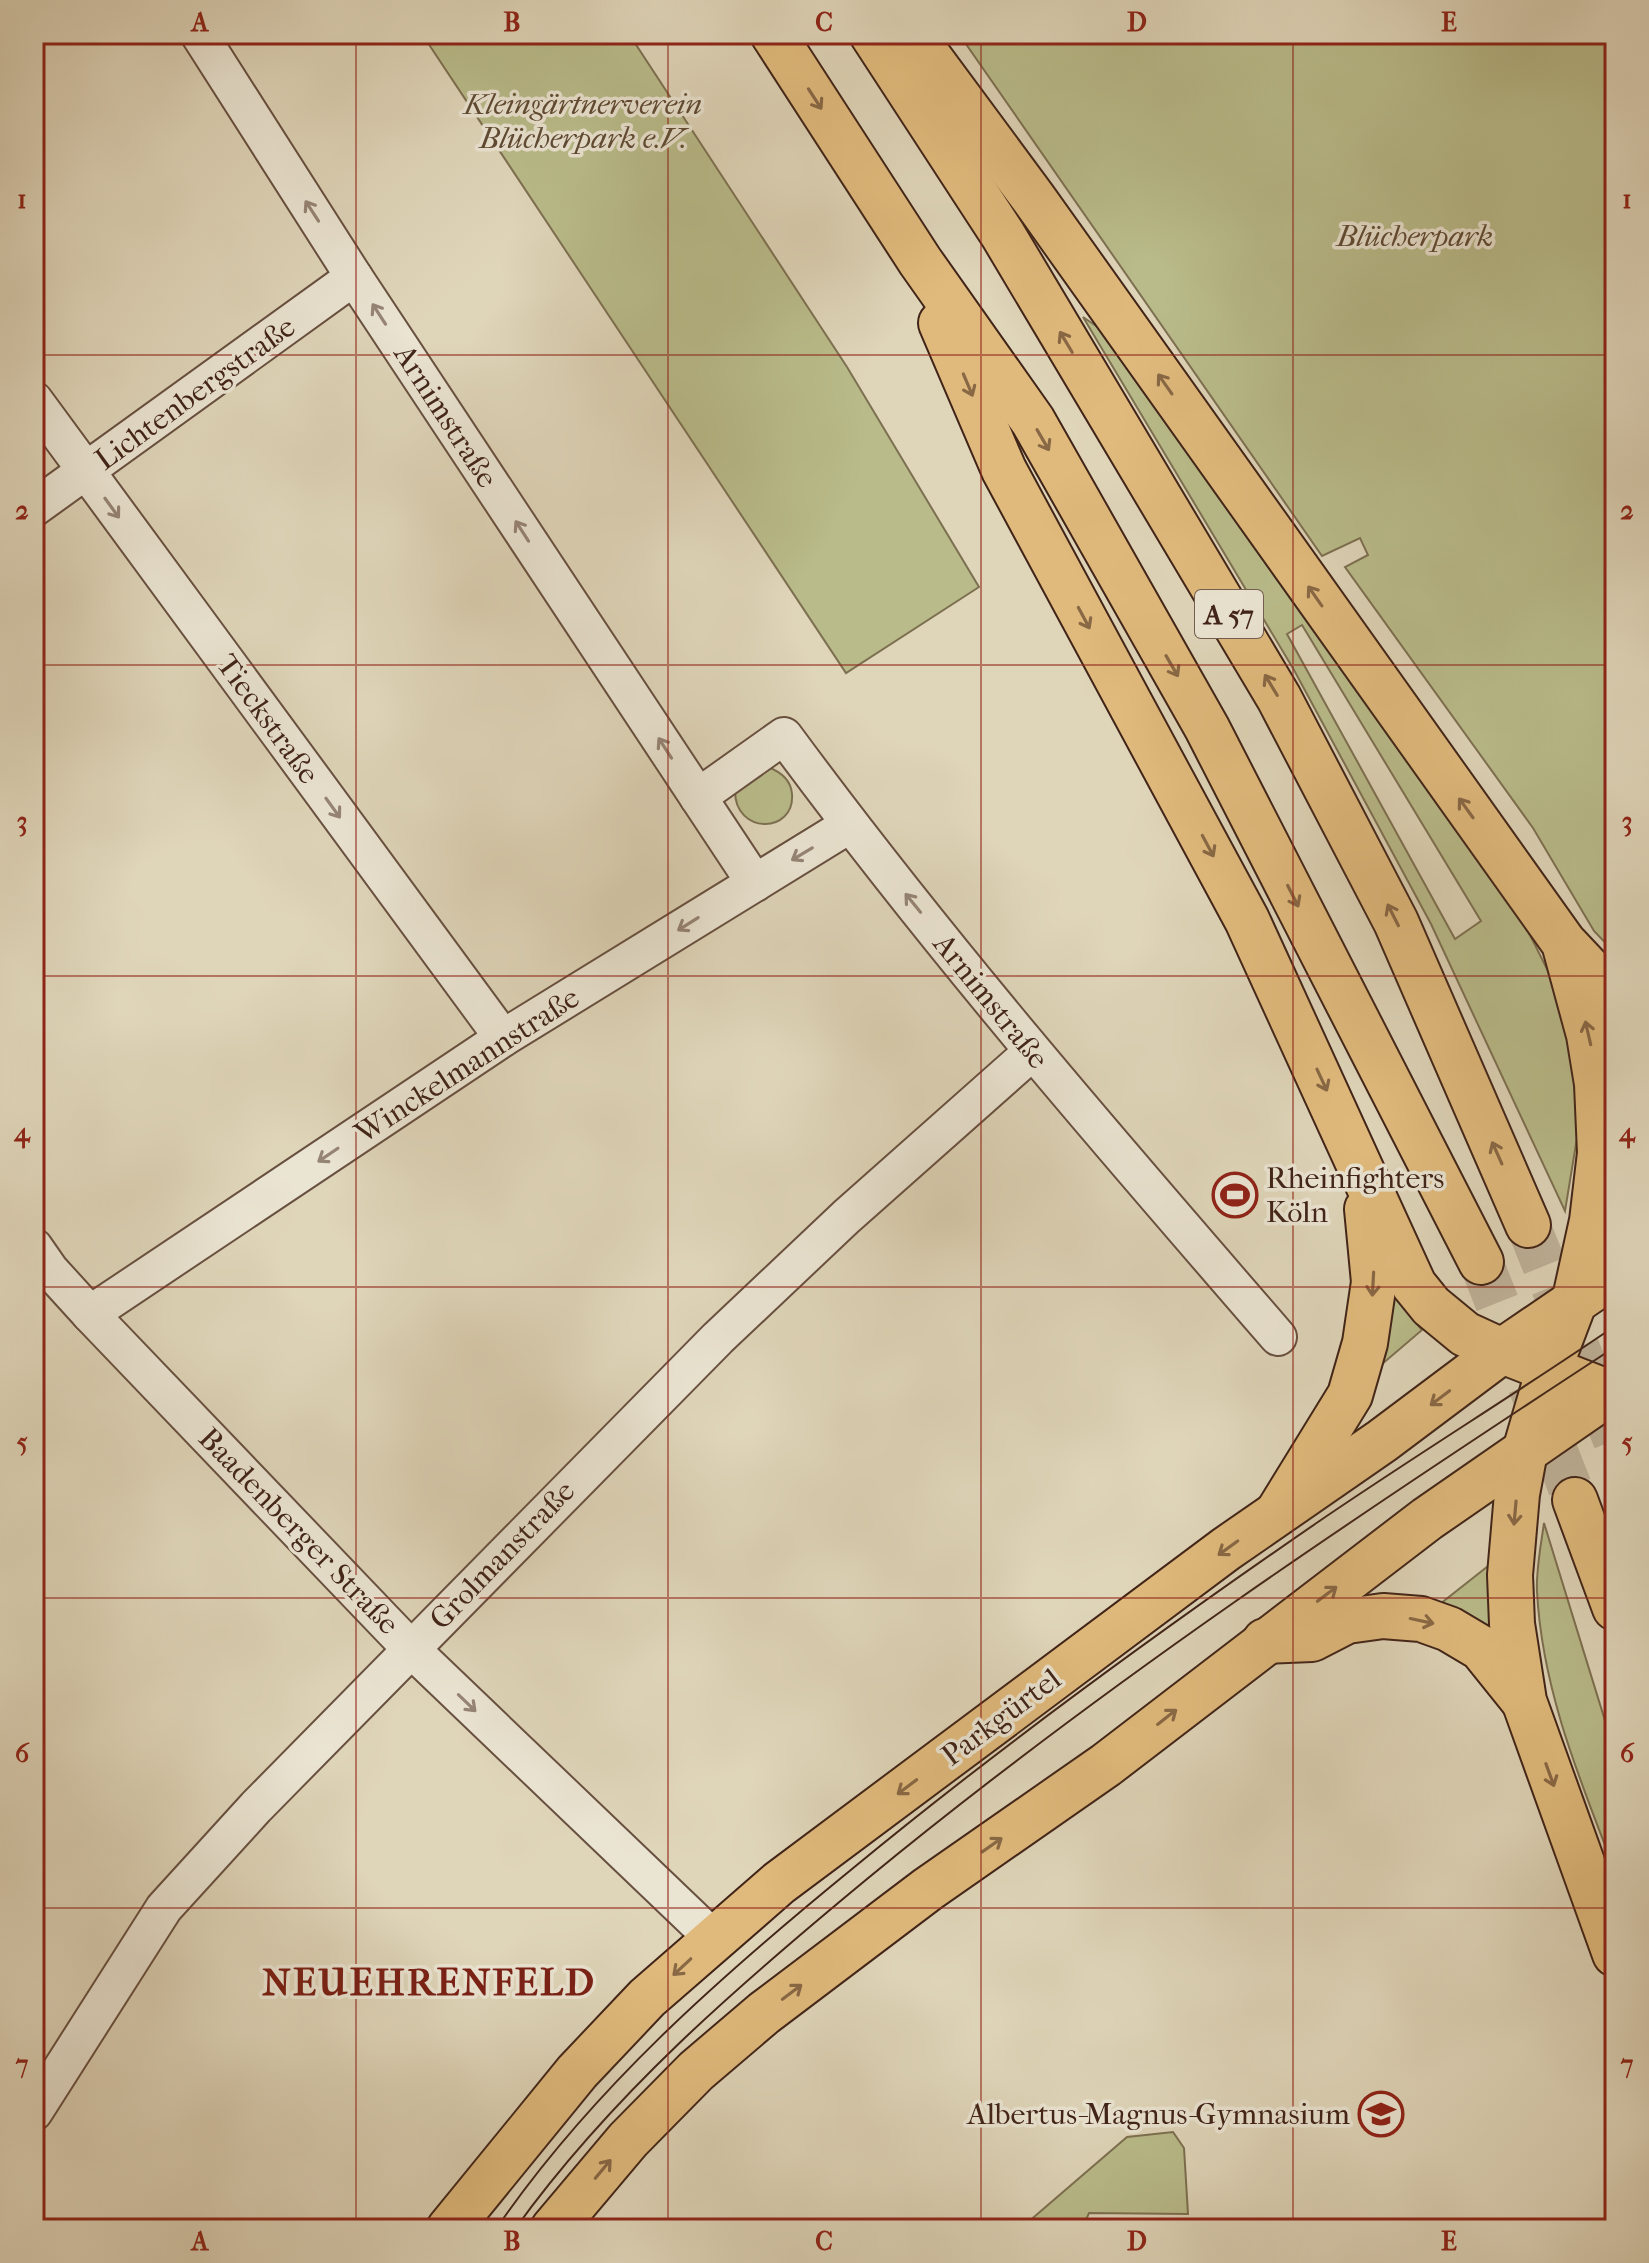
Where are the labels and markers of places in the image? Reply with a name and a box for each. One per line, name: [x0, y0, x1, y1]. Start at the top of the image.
place label: Rheinfighters Köln: [1266, 1161, 1444, 1230]
sports icon: Rheinfighters Köln: [1211, 1171, 1259, 1219]
school or university icon: Albertus-Magnus-Gymnasium: [1357, 2090, 1405, 2138]
place label: Albertus-Magnus-Gymnasium: [966, 2097, 1350, 2132]

